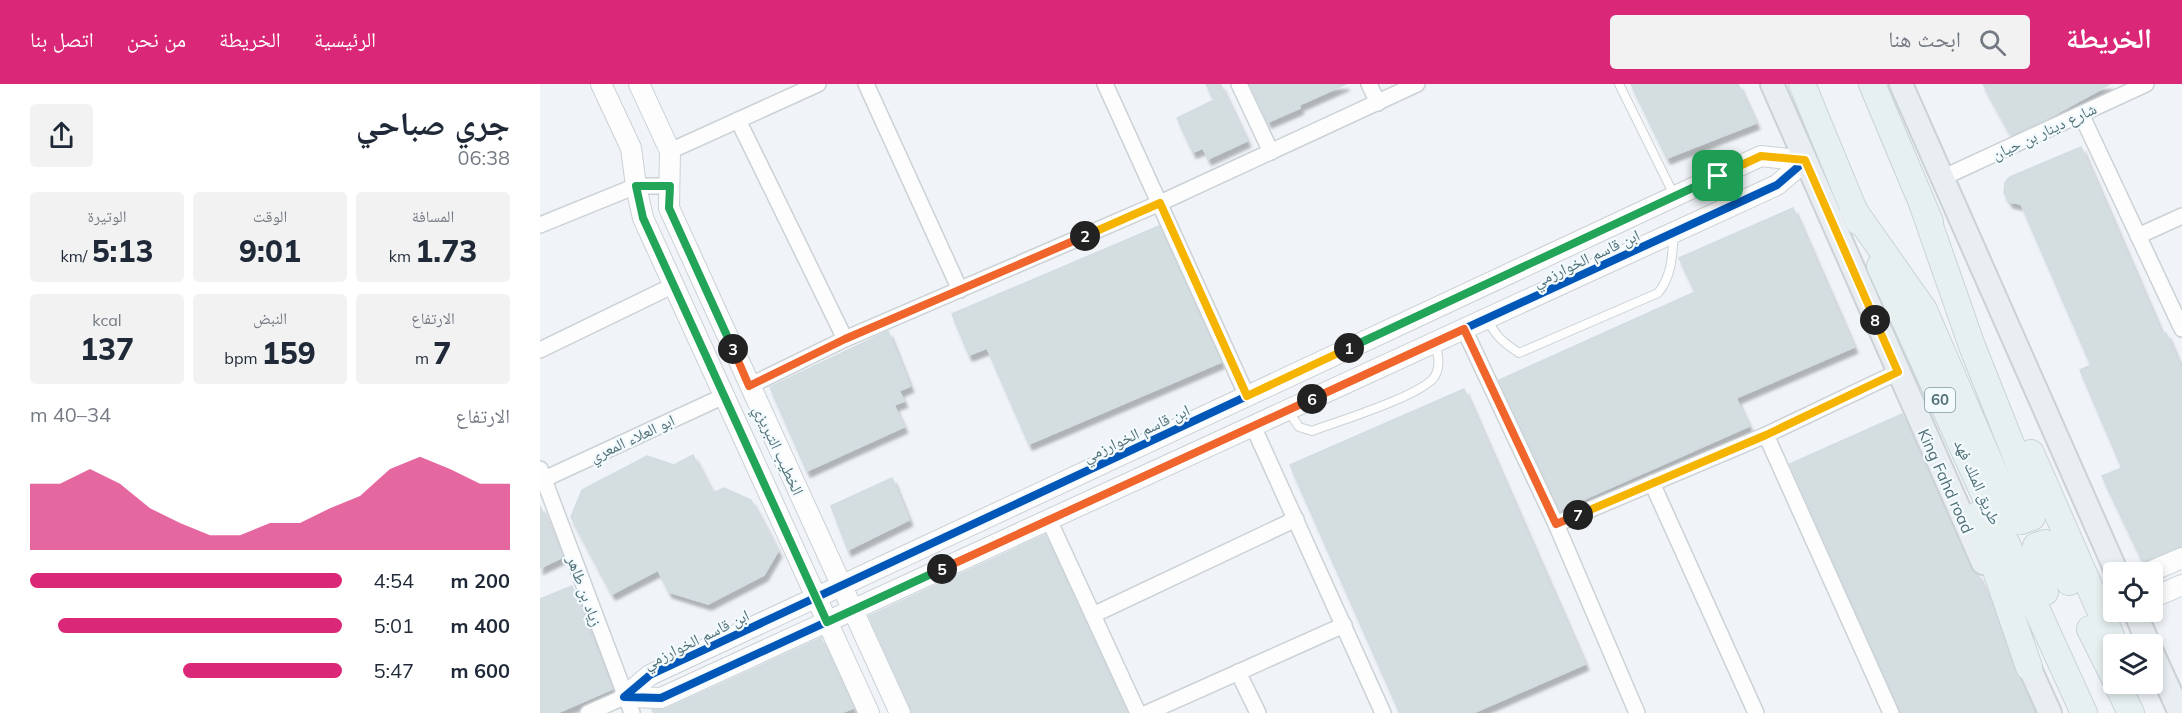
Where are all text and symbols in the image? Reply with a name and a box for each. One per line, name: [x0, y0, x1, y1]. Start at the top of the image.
search box: [1610, 15, 2030, 69]
text: الخريطة: [2066, 20, 2152, 55]
text: ابحث هنا: [1888, 25, 1961, 53]
text: اتصل بنا: [30, 26, 94, 52]
text: من نحن: [127, 26, 186, 52]
text: الخريطة: [219, 26, 281, 52]
text: الرئيسية: [314, 26, 376, 52]
icon: search: [1976, 26, 2009, 59]
street label: شارع دينار بن حيان: [1989, 98, 2100, 165]
text: جري صباحي: [356, 102, 510, 143]
button: share: [30, 104, 93, 167]
text: 06:38: [457, 145, 510, 170]
pin: [1692, 150, 1743, 201]
icon: arrive: [1701, 159, 1734, 192]
text: الوتيرة: [88, 206, 126, 226]
text: الوقت: [253, 206, 287, 226]
text: المسافة: [412, 206, 454, 226]
pin: 2: [1070, 221, 1100, 251]
street label: ابن قاسم الخوارزمي: [1529, 225, 1644, 294]
text: 2: [1080, 226, 1090, 246]
text: 5:13: [92, 232, 153, 270]
text: 9:01: [239, 232, 301, 270]
text: 1.73: [415, 232, 477, 270]
text: /km: [61, 246, 92, 266]
text: km: [389, 246, 415, 266]
pin: 8: [1860, 305, 1890, 335]
text: النبض: [253, 308, 287, 328]
text: الارتفاع: [411, 308, 455, 328]
text: kcal: [92, 310, 122, 330]
text: 8: [1870, 310, 1880, 330]
text: 137: [80, 330, 134, 368]
pin: 1: [1334, 333, 1364, 363]
text: 159: [262, 334, 316, 372]
text: 7: [433, 334, 451, 372]
pin: 3: [718, 334, 748, 364]
text: 1: [1344, 338, 1354, 358]
text: 3: [728, 339, 738, 359]
text: bpm: [224, 348, 262, 368]
text: m: [415, 348, 433, 368]
pin: 6: [1297, 384, 1327, 414]
road number: 60: [1925, 388, 1955, 412]
text: 6: [1307, 389, 1317, 409]
street label: ابن قاسم الخوارزمي: [1079, 400, 1194, 469]
text: 34–40 m: [30, 402, 111, 427]
street label: الخطيب التبريزي: [747, 402, 809, 499]
text: الارتفاع: [455, 403, 510, 428]
street label: ابو العلاء المعري: [586, 410, 679, 469]
street label: King Fahd road: [1914, 425, 1978, 537]
street label: طريق الملك فهد: [1949, 436, 2006, 528]
pin: 7: [1563, 500, 1593, 530]
text: 7: [1573, 505, 1583, 525]
street label: زياد بن طاهر: [562, 552, 607, 629]
pin: 5: [927, 554, 957, 584]
text: 5: [937, 559, 947, 579]
map controls: [2103, 562, 2163, 694]
button: locate: [2103, 562, 2163, 622]
text: 4:54: [373, 568, 414, 593]
text: 200 m: [451, 568, 510, 593]
street label: ابن قاسم الخوارزمي: [640, 605, 754, 676]
text: 5:01: [373, 613, 414, 638]
text: 400 m: [451, 613, 510, 638]
button: layers: [2103, 634, 2163, 694]
text: 5:47: [373, 658, 414, 683]
text: 600 m: [451, 658, 510, 683]

